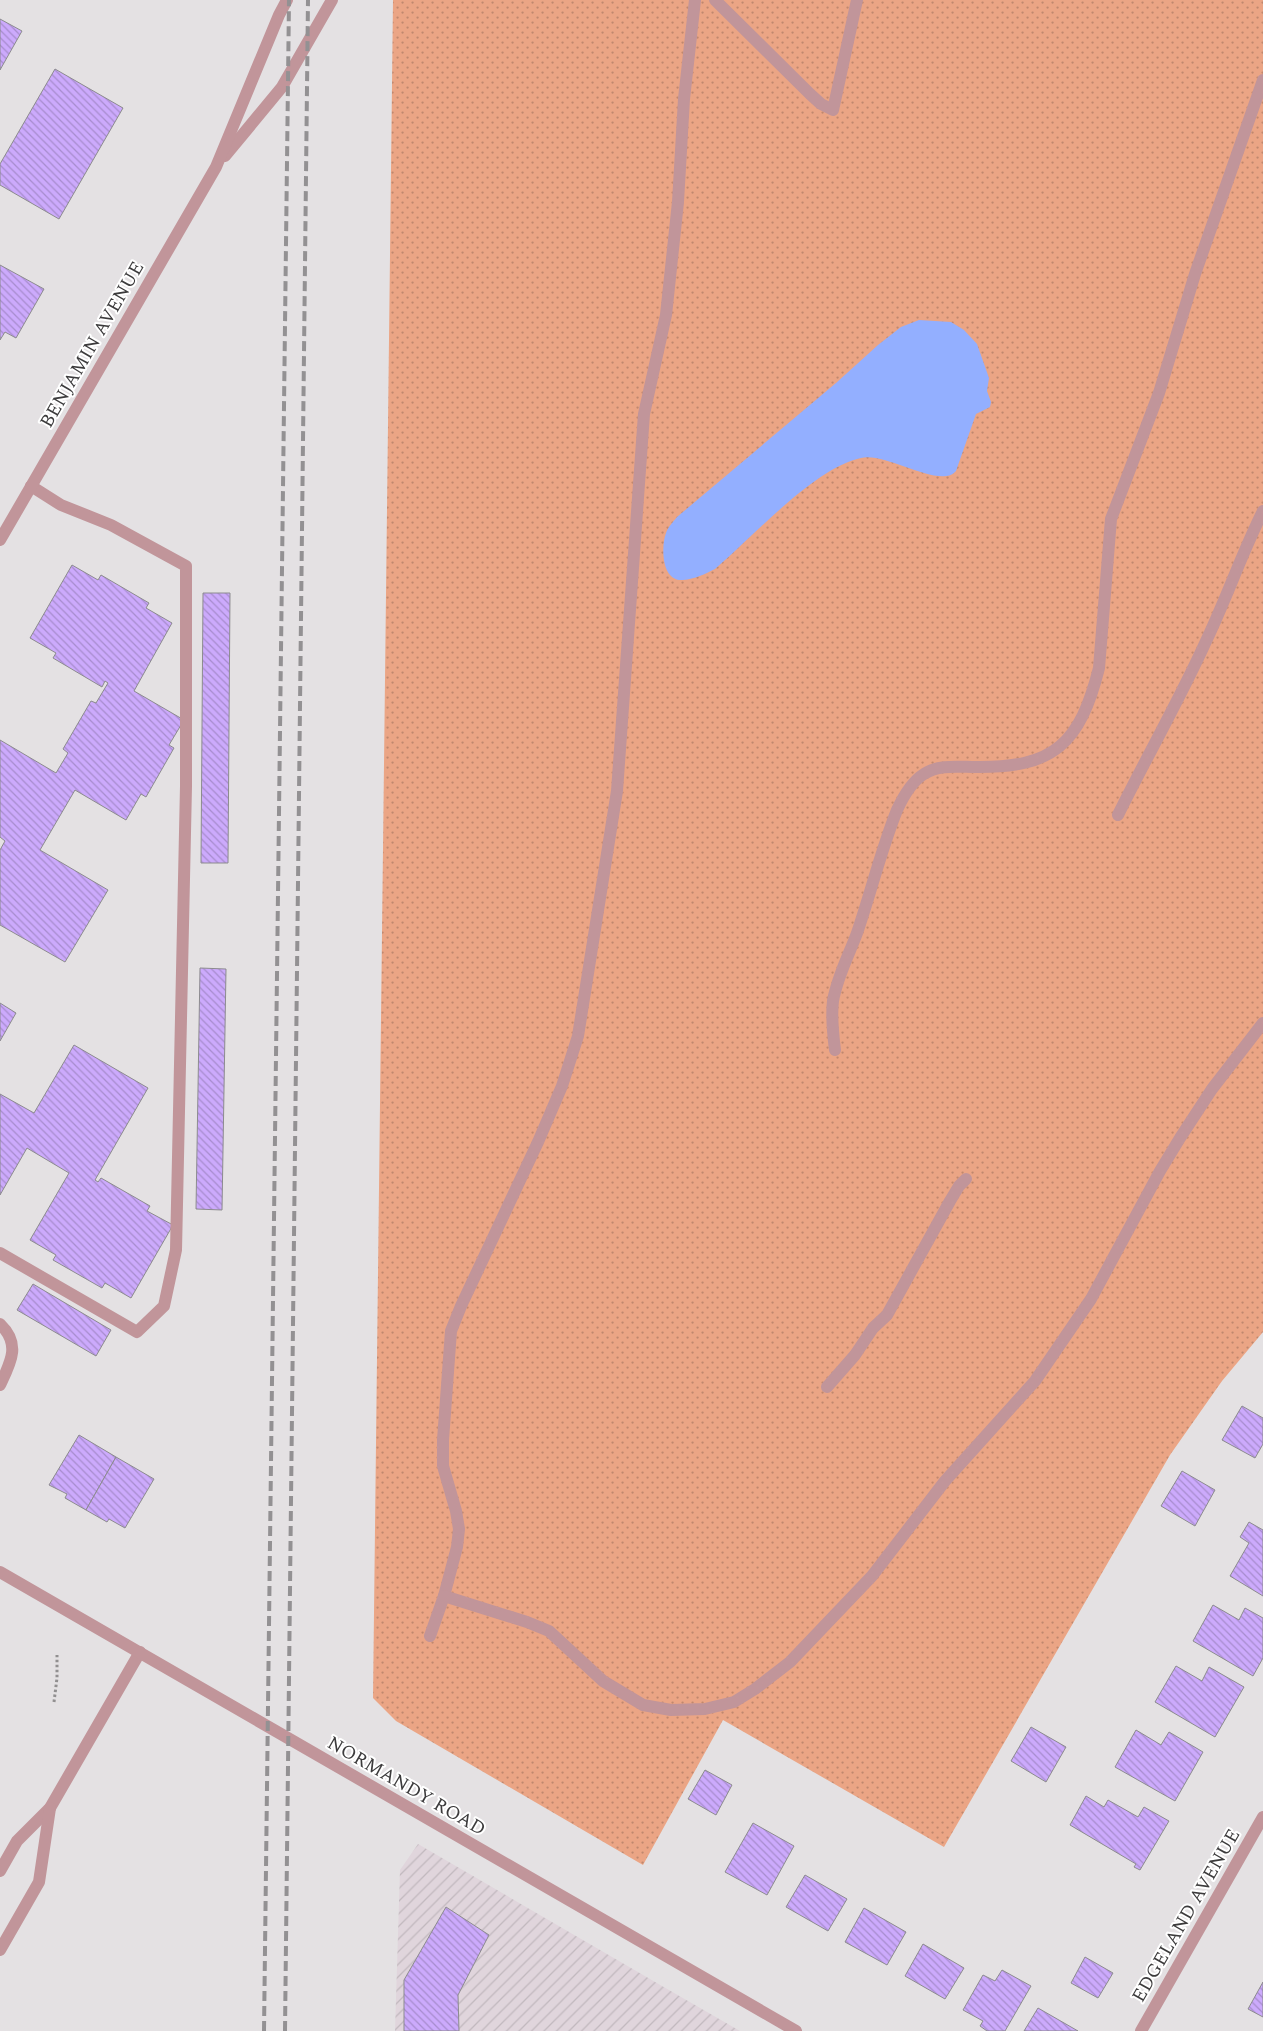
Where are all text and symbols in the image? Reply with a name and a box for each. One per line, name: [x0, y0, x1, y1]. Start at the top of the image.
street label: BENJAMIN AVENUE: [33, 256, 152, 434]
street label: NORMANDY ROAD: [321, 1729, 491, 1844]
street label: EDGELAND AVENUE: [1125, 1823, 1248, 2008]

